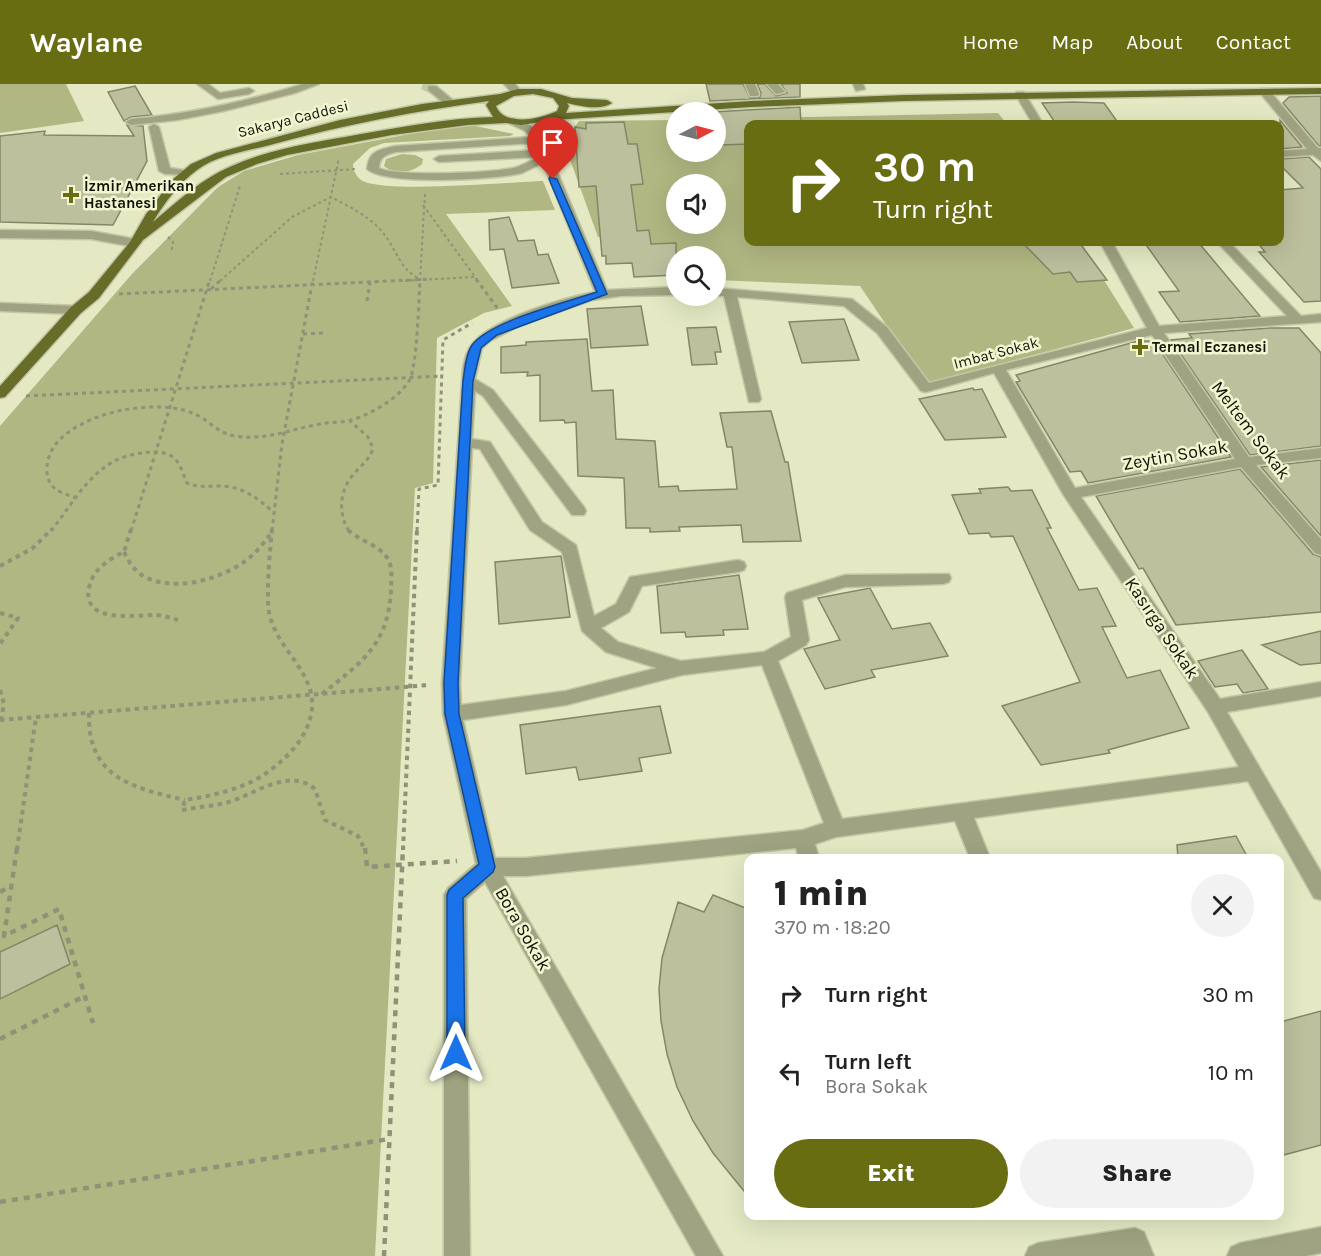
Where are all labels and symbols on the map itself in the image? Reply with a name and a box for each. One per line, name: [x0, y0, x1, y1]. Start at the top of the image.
street label: Sakarya Caddesi: [236, 97, 350, 141]
north arrow: [666, 102, 726, 162]
pin: [527, 117, 578, 179]
place label: İzmir Amerikan Hastanesi: [84, 176, 194, 212]
marker: İzmir Amerikan Hastanesi: [62, 186, 80, 204]
street label: Imbat Sokak: [952, 333, 1040, 373]
place label: Termal Eczanesi: [1152, 338, 1267, 356]
marker: Termal Eczanesi: [1133, 340, 1147, 354]
street label: Meltem Sokak: [1207, 376, 1295, 484]
street label: Zeytin Sokak: [1121, 435, 1229, 475]
street label: Kasırga Sokak: [1120, 573, 1204, 683]
street label: Bora Sokak: [490, 883, 556, 975]
position arrow: [424, 1021, 488, 1085]

